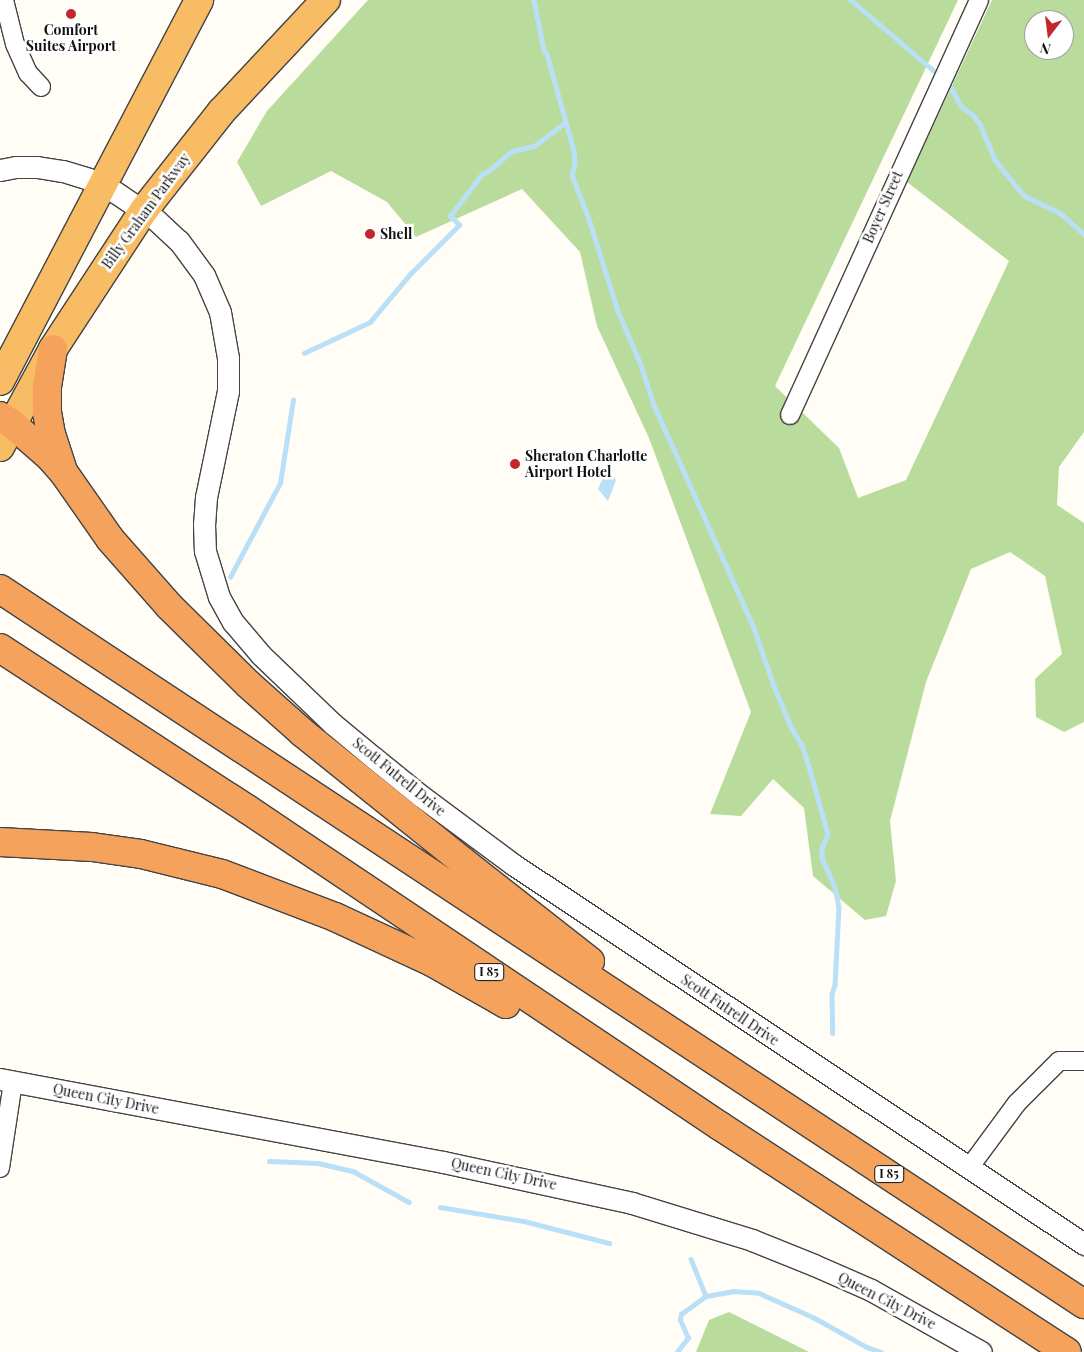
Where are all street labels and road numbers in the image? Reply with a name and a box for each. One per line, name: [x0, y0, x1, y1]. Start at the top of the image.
street label: Billy Graham Parkway: [98, 150, 194, 272]
street label: Boyer Street: [860, 168, 906, 246]
street label: Scott Futrell Drive: [349, 734, 449, 820]
road number: I 85: [474, 962, 504, 982]
street label: Scott Futrell Drive: [678, 971, 782, 1049]
street label: Queen City Drive: [51, 1080, 161, 1118]
street label: Queen City Drive: [449, 1155, 559, 1193]
road number: I 85: [874, 1164, 904, 1184]
street label: Queen City Drive: [835, 1269, 939, 1333]

